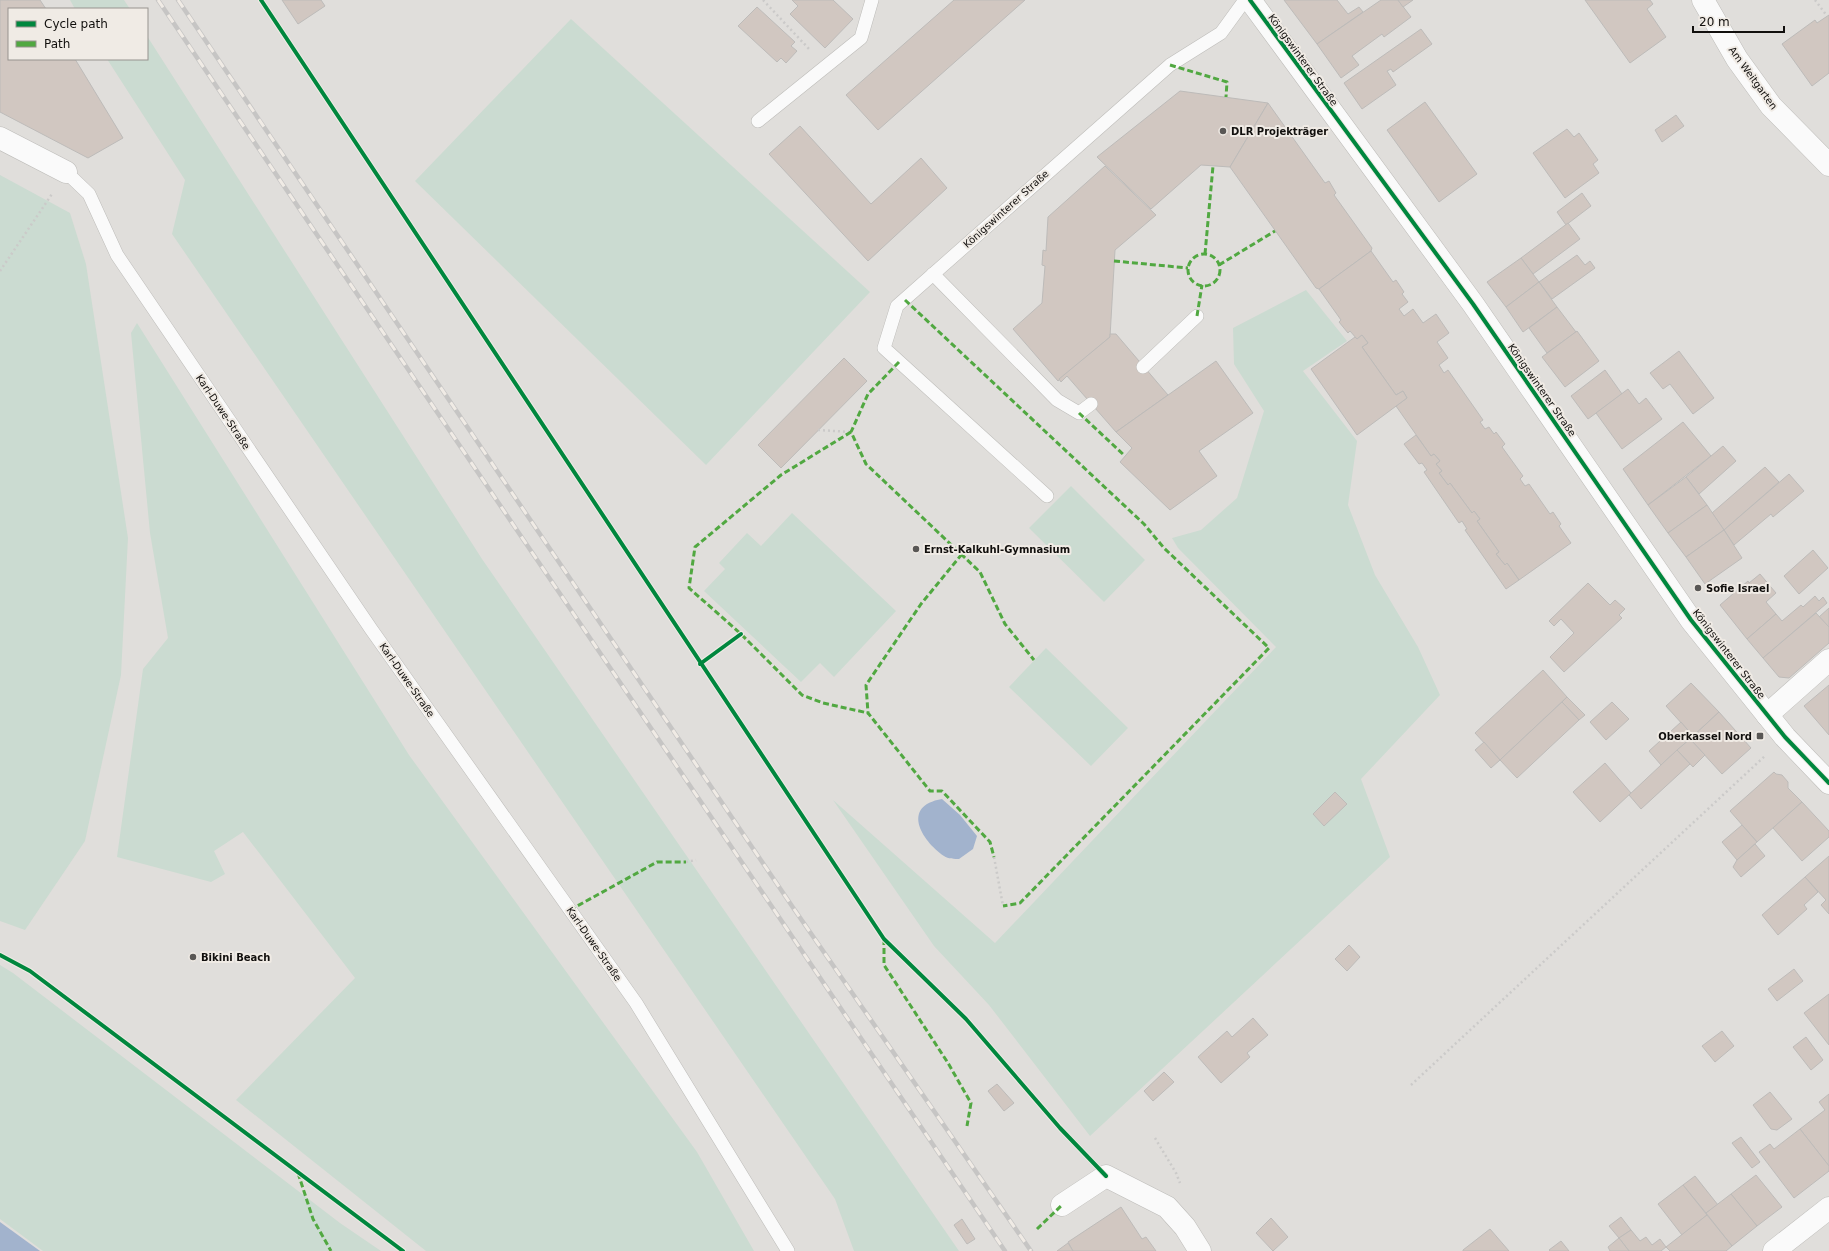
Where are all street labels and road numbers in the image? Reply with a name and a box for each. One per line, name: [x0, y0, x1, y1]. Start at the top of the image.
street label: Königswinterer Straße: [1266, 12, 1340, 108]
street label: Am Weitgarten: [1727, 44, 1779, 112]
street label: Königswinterer Straße: [961, 168, 1051, 250]
street label: Königswinterer Straße: [1506, 342, 1578, 438]
street label: Karl-Duwe-Straße: [194, 372, 252, 452]
street label: Königswinterer Straße: [1691, 607, 1767, 701]
street label: Karl-Duwe-Straße: [377, 641, 437, 719]
street label: Karl-Duwe-Straße: [564, 905, 624, 983]

